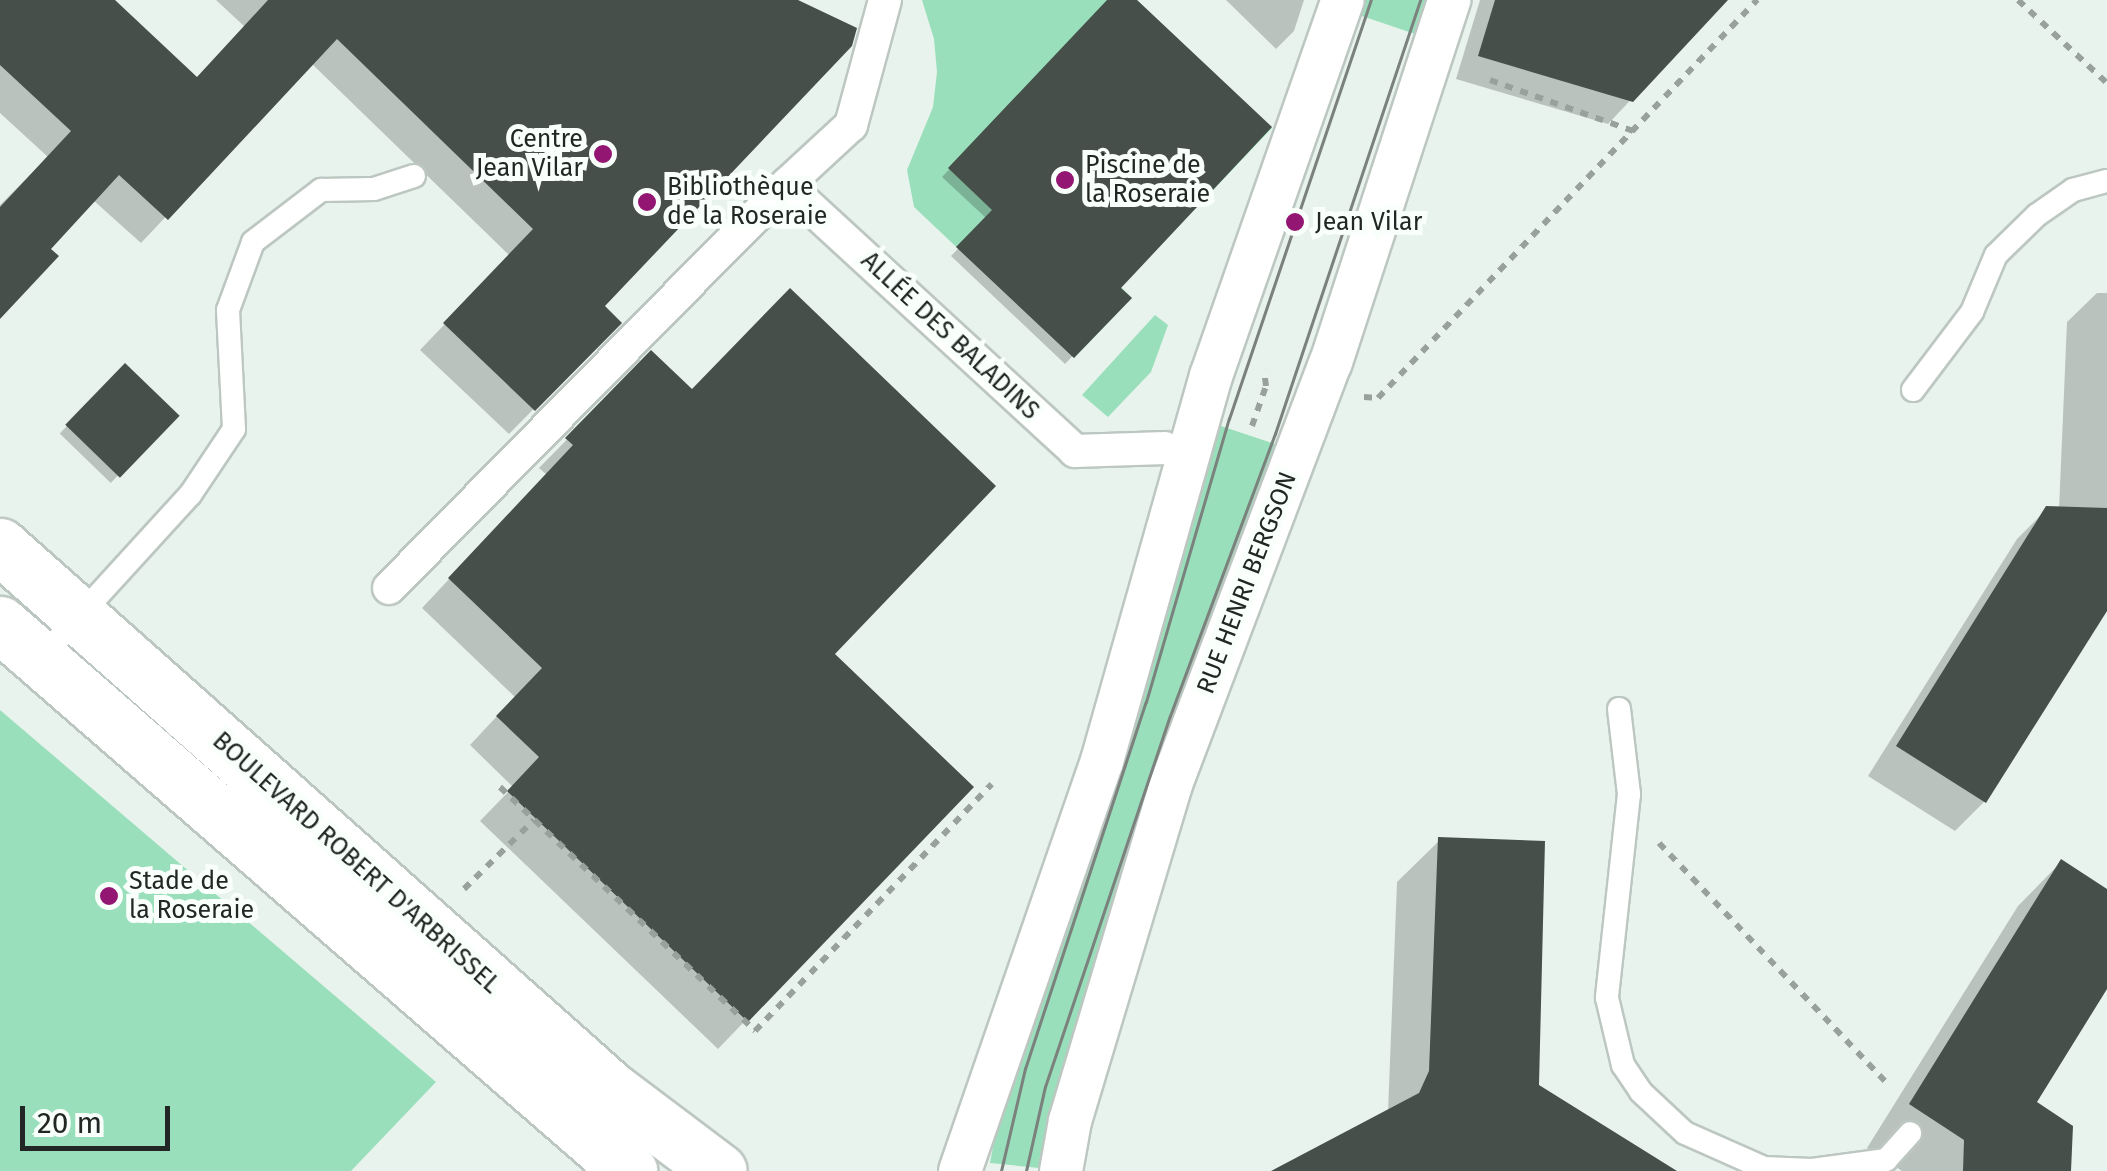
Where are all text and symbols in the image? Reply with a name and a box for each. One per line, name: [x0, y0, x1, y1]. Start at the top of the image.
place label: Centre Jean Vilar: [476, 125, 583, 184]
marker: Centre Jean Vilar: [592, 143, 614, 165]
place label: Piscine de la Roseraie: [1085, 151, 1210, 210]
marker: Piscine de la Roseraie: [1054, 169, 1076, 191]
place label: Bibliothèque de la Roseraie: [667, 173, 827, 232]
marker: Bibliothèque de la Roseraie: [636, 191, 658, 213]
place label: Jean Vilar: [1315, 207, 1422, 237]
marker: Jean Vilar: [1284, 211, 1306, 233]
street label: ALLÉE DES BALADINS: [855, 246, 1045, 426]
street label: RUE HENRI BERGSON: [1191, 468, 1303, 698]
street label: BOULEVARD ROBERT D'ARBRISSEL: [206, 726, 506, 1000]
place label: Stade de la Roseraie: [129, 867, 254, 926]
marker: Stade de la Roseraie: [98, 885, 120, 907]
scale bar: [25, 1086, 175, 1148]
text: 20 m: [37, 1105, 102, 1141]

